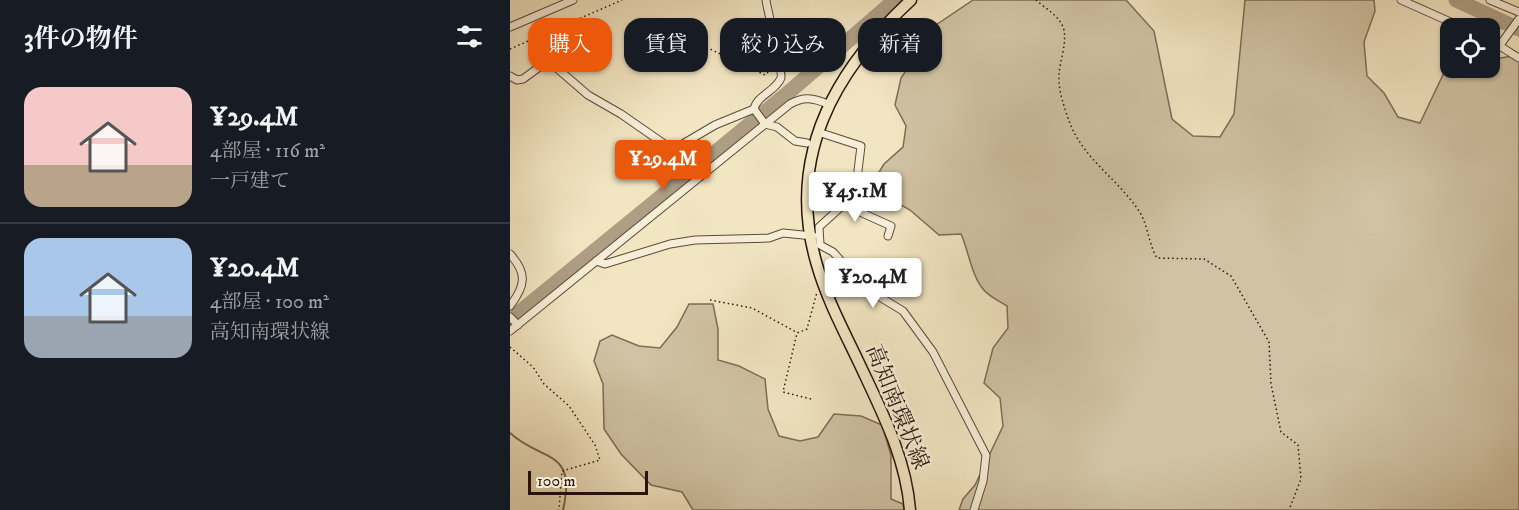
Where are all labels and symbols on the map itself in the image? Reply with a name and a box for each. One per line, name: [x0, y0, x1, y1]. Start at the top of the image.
pin: ¥29.4M: [614, 140, 712, 191]
pin: ¥45.1M: [806, 172, 904, 223]
pin: ¥20.4M: [824, 258, 922, 309]
street label: 高知南環状線: [860, 341, 934, 473]
scale bar: [528, 468, 648, 496]

